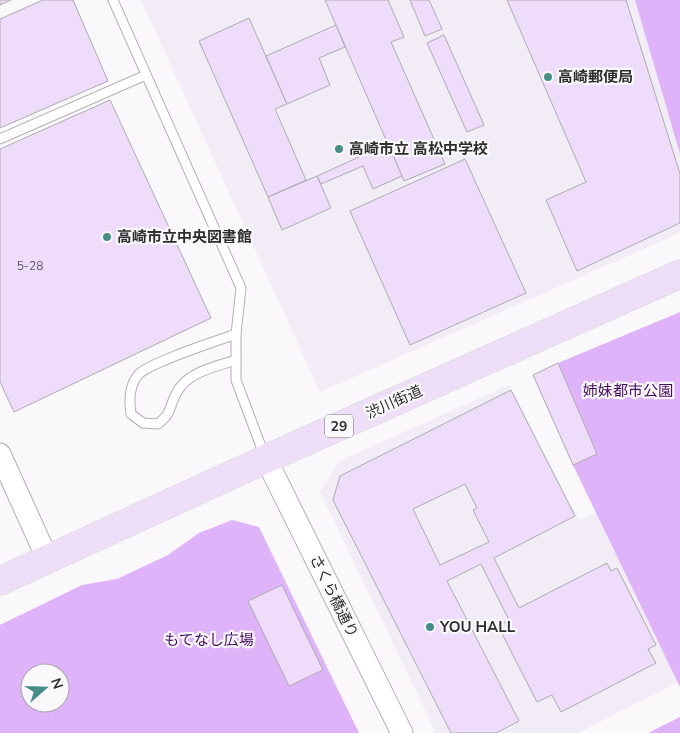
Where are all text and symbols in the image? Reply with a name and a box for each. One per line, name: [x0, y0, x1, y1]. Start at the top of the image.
place label: 高崎郵便局: [558, 67, 633, 87]
marker: 高崎郵便局: [542, 71, 554, 83]
place label: 高崎市立 高松中学校: [349, 139, 488, 159]
marker: 高崎市立 高松中学校: [333, 143, 345, 155]
place label: 高崎市立中央図書館: [117, 227, 252, 247]
marker: 高崎市立中央図書館: [101, 231, 113, 243]
house number: 5-28: [17, 258, 43, 274]
street label: 渋川街道: [363, 381, 425, 423]
park label: 姉妹都市公園: [583, 381, 673, 401]
road number: 29: [325, 414, 353, 438]
street label: さくら橋通り: [305, 551, 363, 641]
place label: YOU HALL: [439, 617, 516, 637]
marker: YOU HALL: [424, 621, 436, 633]
park label: もてなし広場: [164, 630, 254, 650]
north arrow: [20, 663, 70, 713]
text: N: [46, 676, 67, 692]

